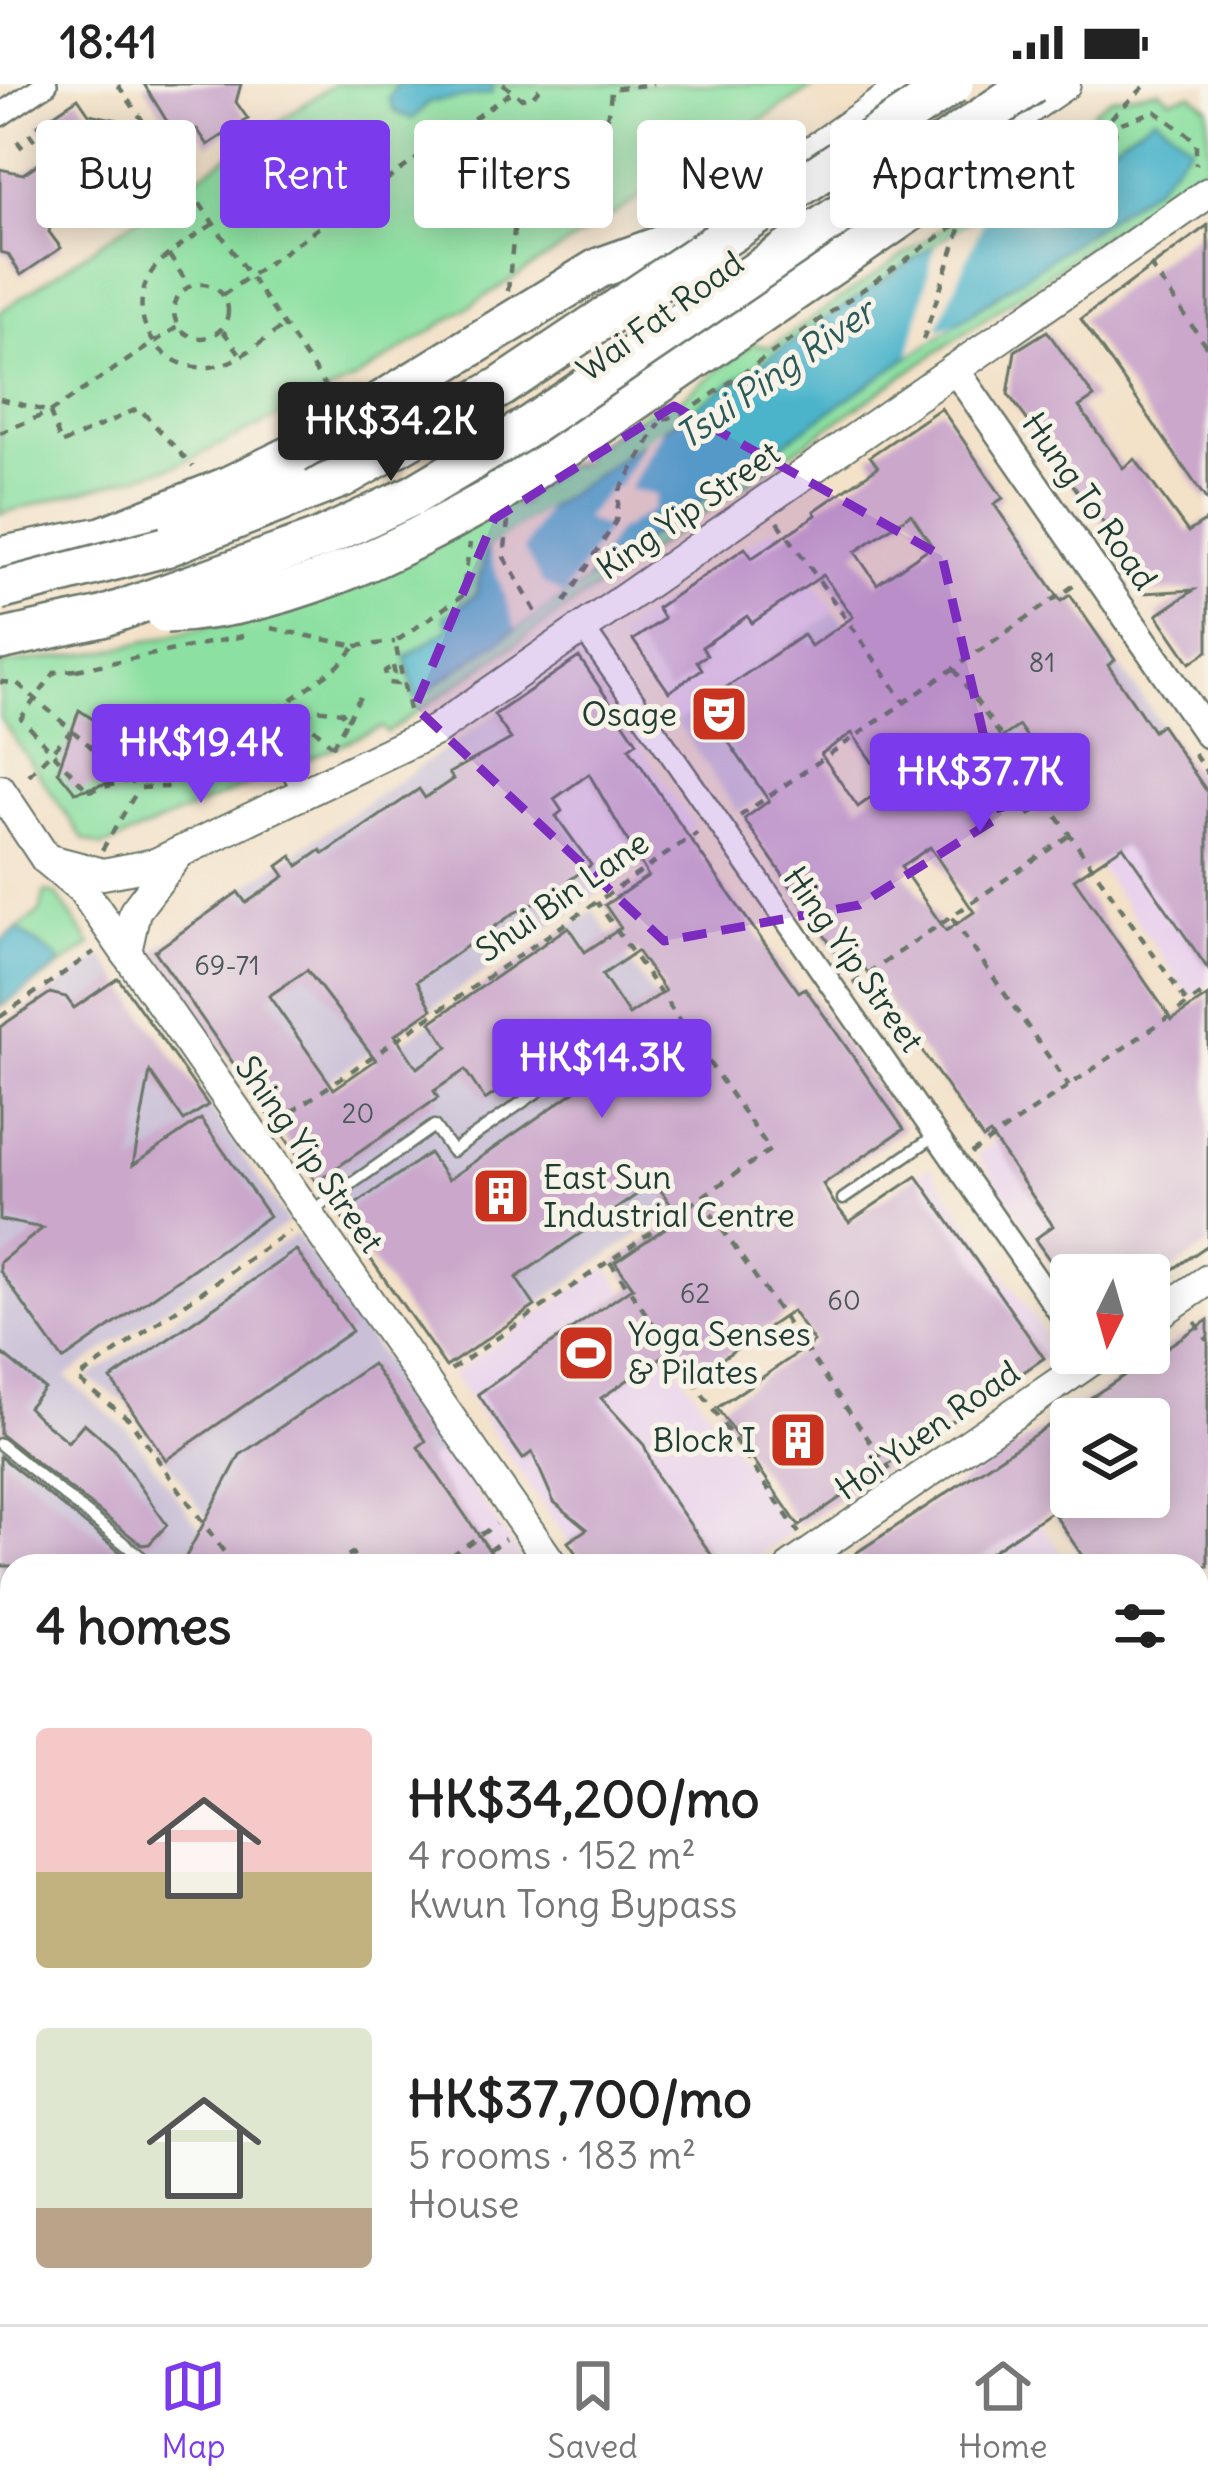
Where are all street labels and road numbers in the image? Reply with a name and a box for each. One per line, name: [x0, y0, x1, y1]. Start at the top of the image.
street label: Wai Fat Road: [569, 242, 751, 390]
street label: Hung To Road: [1013, 404, 1167, 598]
street label: King Yip Street: [588, 432, 788, 588]
street label: Shui Bin Lane: [468, 821, 656, 971]
street label: Hing Yip Street: [775, 858, 933, 1060]
street label: Shing Yip Street: [227, 1048, 393, 1260]
street label: Hoi Yuen Road: [827, 1351, 1027, 1509]

